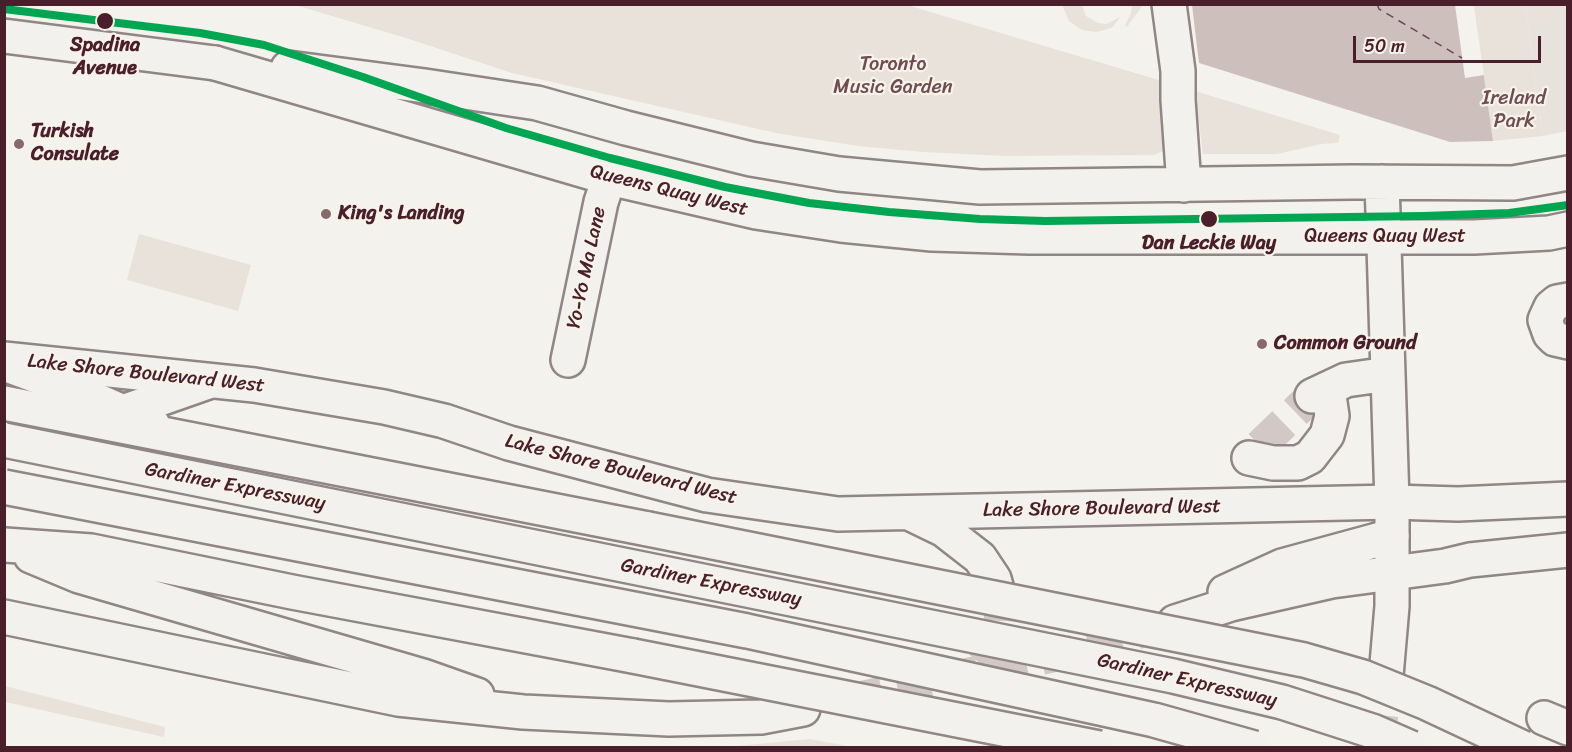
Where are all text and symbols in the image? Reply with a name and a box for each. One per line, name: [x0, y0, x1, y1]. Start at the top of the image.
marker: Spadina Avenue: [95, 11, 115, 31]
scale bar: [1356, 24, 1544, 62]
text: 50 m: [1364, 30, 1405, 62]
place label: Spadina Avenue: [70, 34, 140, 81]
park label: Toronto Music Garden: [833, 53, 953, 100]
park label: Ireland Park: [1482, 87, 1546, 134]
place label: Turkish Consulate: [31, 120, 119, 167]
marker: Turkish Consulate: [12, 137, 26, 151]
street label: Queens Quay West: [588, 160, 750, 222]
place label: King's Landing: [338, 202, 465, 226]
street label: Yo-Yo Ma Lane: [562, 205, 612, 331]
marker: King's Landing: [319, 207, 333, 221]
marker: Dan Leckie Way: [1199, 209, 1219, 229]
street label: Queens Quay West: [1304, 225, 1466, 249]
place label: Dan Leckie Way: [1142, 232, 1276, 256]
place label: Common Ground: [1274, 332, 1416, 356]
marker: Common Ground: [1255, 337, 1269, 351]
street label: Lake Shore Boulevard West: [26, 350, 266, 398]
street label: Lake Shore Boulevard West: [503, 430, 739, 510]
street label: Gardiner Expressway: [143, 458, 327, 516]
street label: Lake Shore Boulevard West: [983, 495, 1221, 523]
street label: Gardiner Expressway: [619, 554, 803, 612]
street label: Gardiner Expressway: [1095, 649, 1279, 713]

